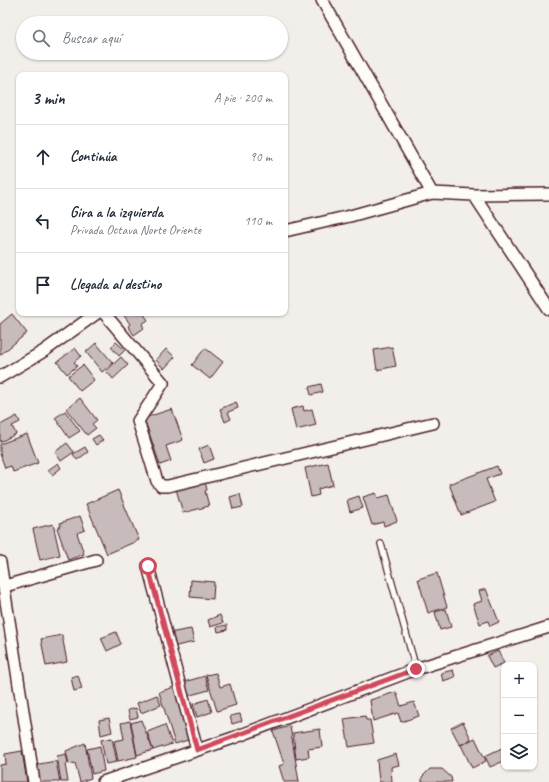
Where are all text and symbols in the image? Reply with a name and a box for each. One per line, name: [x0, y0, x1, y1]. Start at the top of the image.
search box: [16, 16, 288, 60]
icon: search: [30, 27, 52, 49]
text: Buscar aquí: [62, 29, 121, 48]
text: 3 min: [32, 88, 65, 109]
text: A pie · 200 m: [214, 90, 272, 106]
icon: ahead: [32, 146, 54, 168]
text: Continúa: [70, 147, 117, 166]
text: 90 m: [250, 149, 272, 165]
text: Gira a la izquierda: [70, 203, 163, 222]
icon: left: [32, 210, 54, 232]
text: 110 m: [244, 213, 272, 229]
text: Privada Octava Norte Oriente: [70, 222, 201, 238]
icon: arrive: [32, 274, 54, 296]
text: Llegada al destino: [70, 275, 161, 294]
route start: [139, 557, 157, 575]
route end: [407, 660, 425, 678]
map controls: [501, 662, 537, 770]
button: +: [501, 662, 537, 698]
button: −: [501, 698, 537, 734]
button: layers: [501, 734, 537, 770]

